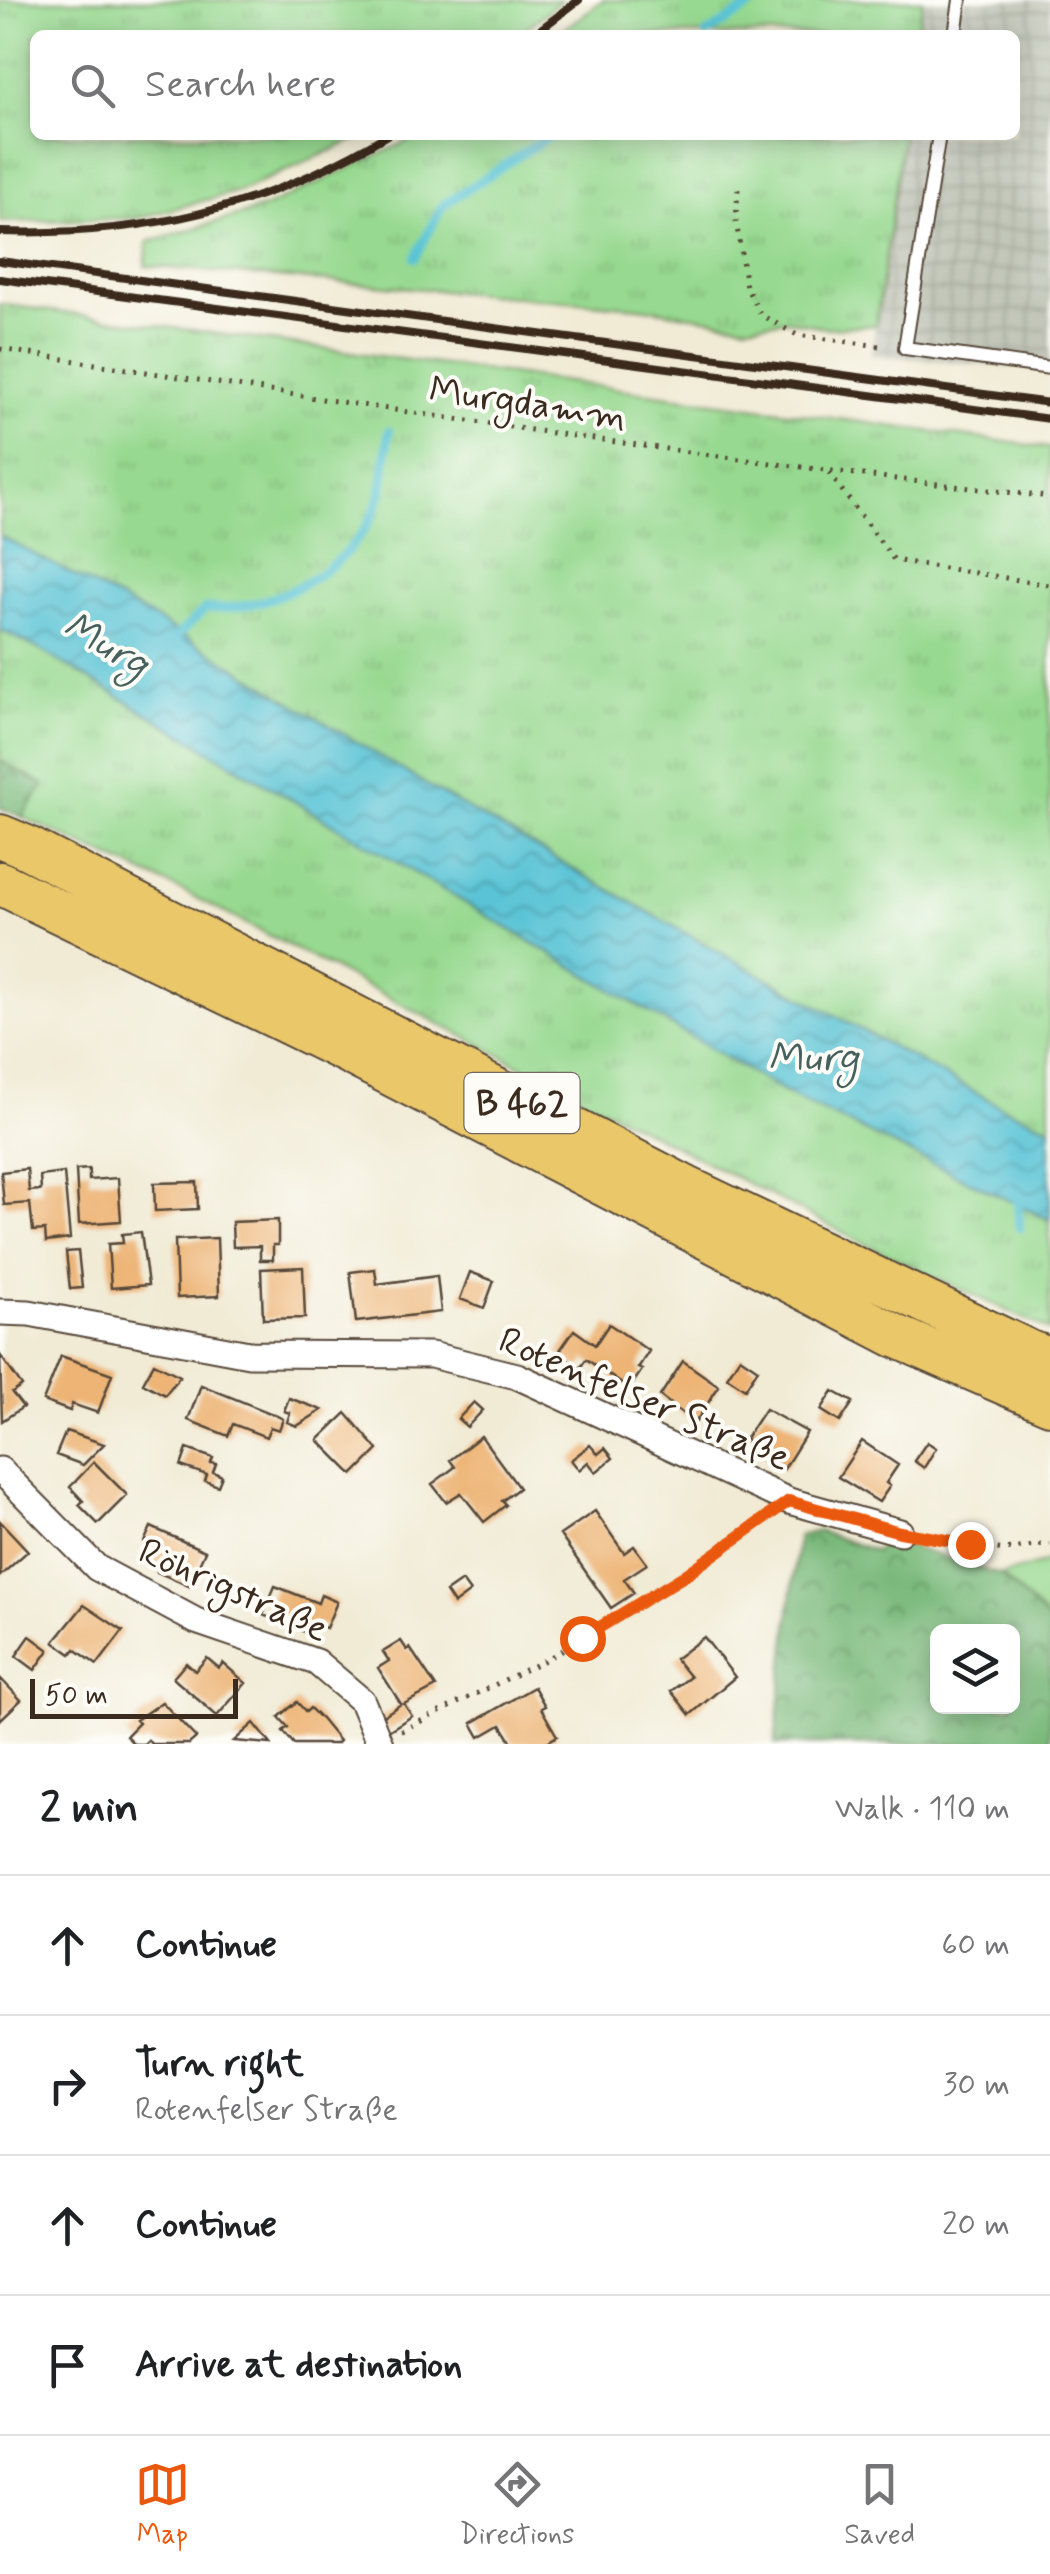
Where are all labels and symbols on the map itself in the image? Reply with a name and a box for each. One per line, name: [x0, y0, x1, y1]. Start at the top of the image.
street label: Murgdamm: [425, 366, 630, 447]
water label: Murg: [51, 600, 160, 695]
water label: Murg: [768, 1033, 861, 1089]
road number: B 462: [464, 1073, 580, 1133]
street label: Rotenfelser Straße: [491, 1317, 797, 1484]
route end: [948, 1522, 994, 1568]
street label: Röhrigstraße: [129, 1528, 335, 1659]
route start: [560, 1616, 606, 1662]
scale bar: [30, 1674, 238, 1718]

